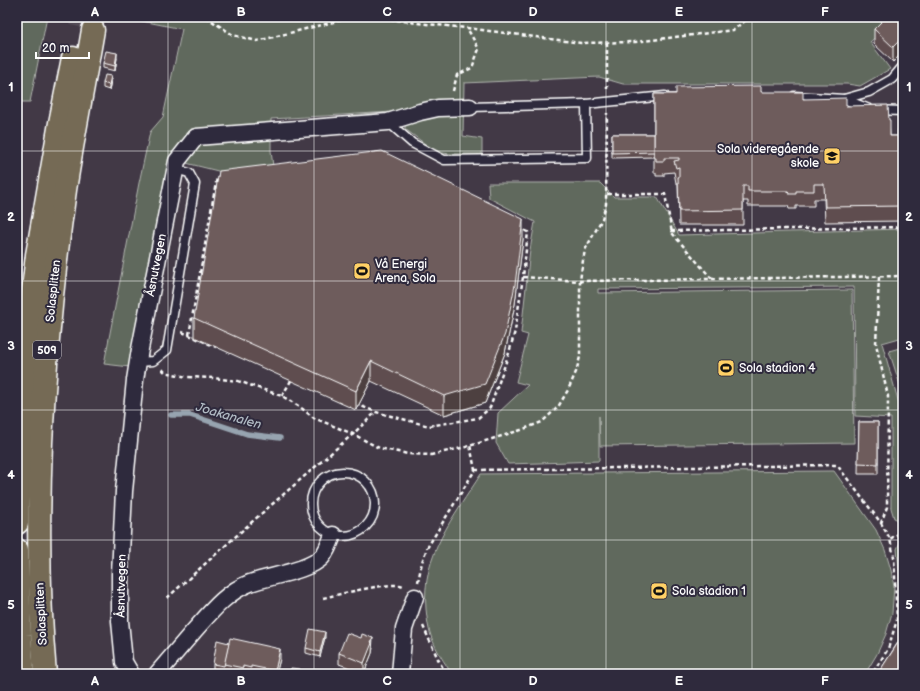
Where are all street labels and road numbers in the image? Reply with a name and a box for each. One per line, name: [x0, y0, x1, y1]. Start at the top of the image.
street label: Åsnutvegen: [142, 232, 170, 298]
street label: Solasplitten: [43, 259, 64, 323]
road number: 509: [33, 341, 61, 359]
street label: Åsnutvegen: [112, 554, 130, 618]
street label: Solasplitten: [32, 582, 51, 646]

